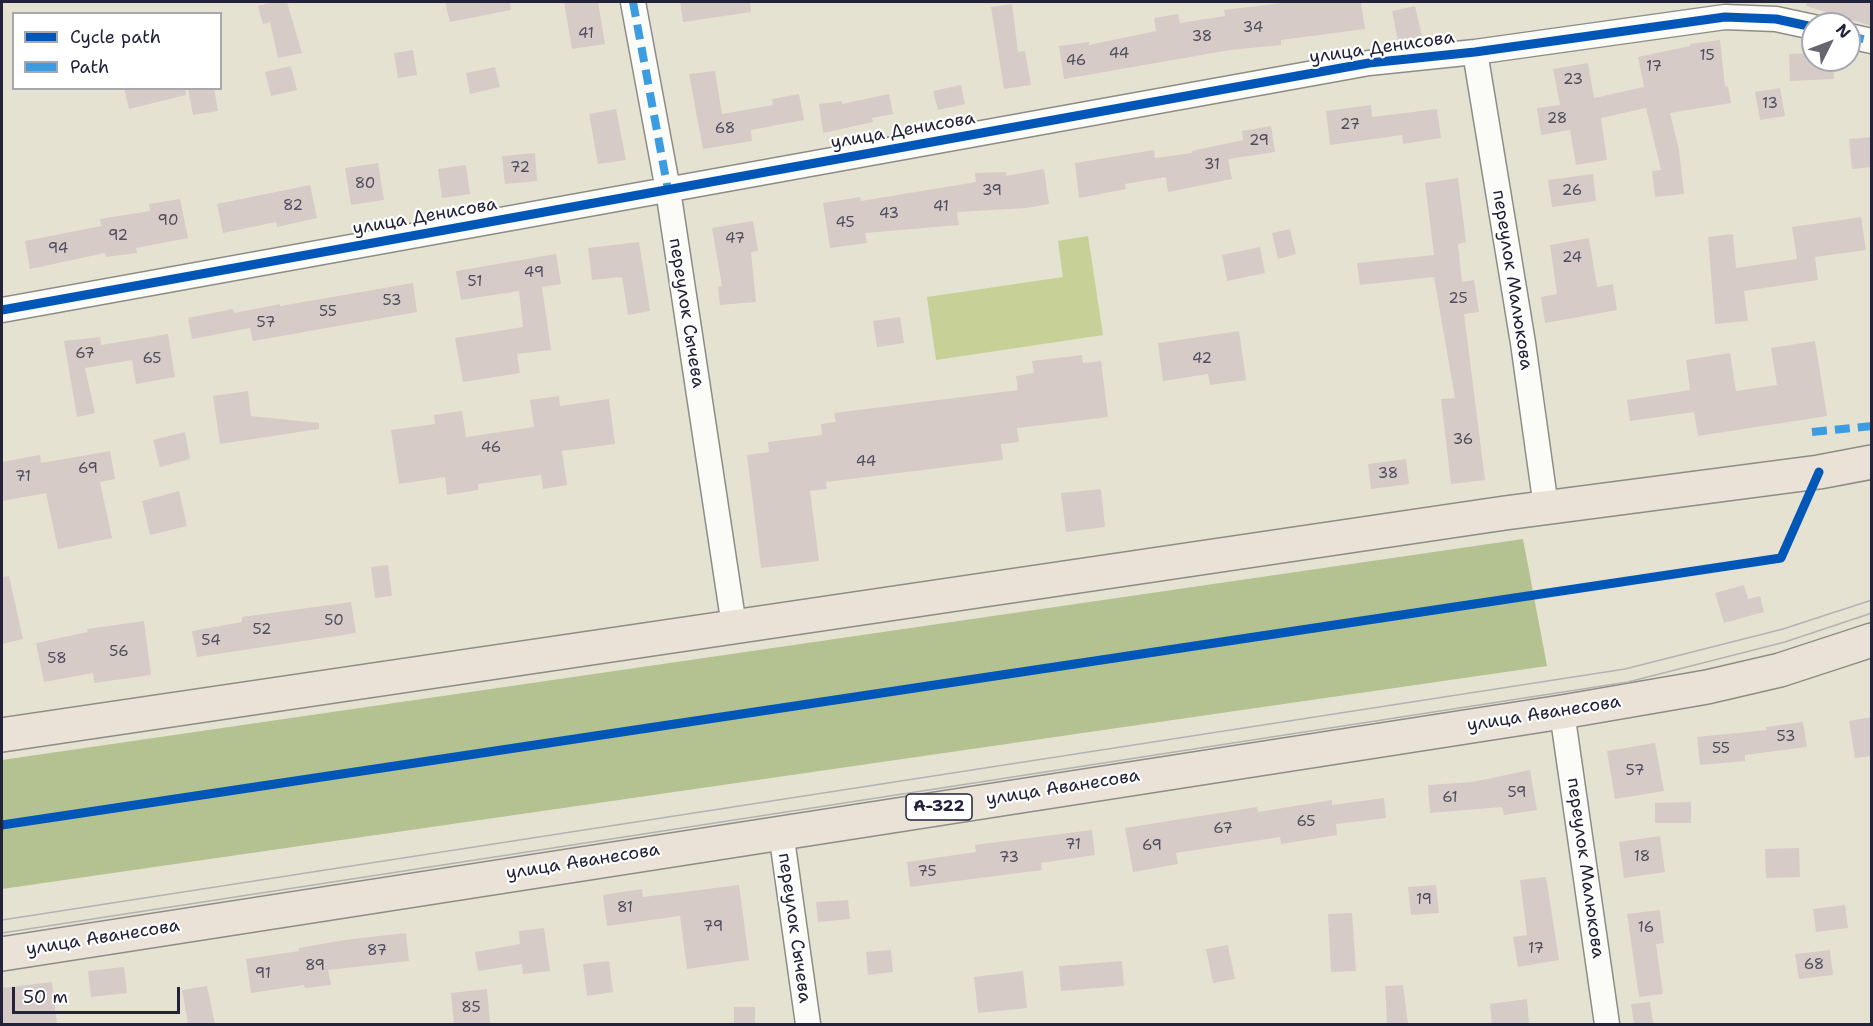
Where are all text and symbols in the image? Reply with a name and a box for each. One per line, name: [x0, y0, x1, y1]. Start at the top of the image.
legend: [12, 12, 222, 90]
north arrow: [1801, 12, 1861, 72]
house number: 34: [1243, 19, 1263, 37]
text: N: [1831, 19, 1855, 43]
text: Cycle path: [70, 25, 161, 49]
house number: 41: [578, 25, 594, 43]
street label: улица Денисова: [1308, 27, 1456, 69]
house number: 38: [1192, 28, 1212, 46]
house number: 44: [1109, 45, 1129, 63]
house number: 15: [1699, 47, 1715, 65]
house number: 46: [1066, 52, 1086, 70]
text: Path: [70, 55, 109, 79]
house number: 17: [1646, 58, 1662, 76]
house number: 23: [1563, 71, 1583, 89]
house number: 13: [1762, 95, 1778, 113]
street label: улица Денисова: [829, 108, 977, 154]
house number: 28: [1547, 110, 1567, 128]
house number: 27: [1340, 116, 1360, 134]
house number: 68: [715, 120, 735, 138]
house number: 29: [1249, 132, 1269, 150]
house number: 31: [1204, 156, 1220, 174]
house number: 72: [510, 159, 530, 177]
house number: 80: [355, 175, 375, 193]
house number: 39: [982, 182, 1002, 200]
house number: 26: [1562, 182, 1582, 200]
street label: переулок Малюкова: [1487, 188, 1537, 372]
street label: улица Денисова: [351, 194, 499, 240]
house number: 82: [283, 197, 303, 215]
house number: 41: [933, 198, 949, 216]
house number: 43: [879, 205, 899, 223]
house number: 90: [158, 212, 178, 230]
house number: 45: [835, 214, 855, 232]
house number: 92: [108, 227, 128, 245]
house number: 47: [725, 230, 745, 248]
street label: переулок Сычева: [663, 237, 709, 389]
house number: 94: [48, 240, 68, 258]
house number: 24: [1562, 249, 1582, 267]
house number: 49: [524, 264, 544, 282]
house number: 51: [468, 273, 482, 291]
house number: 25: [1448, 290, 1468, 308]
house number: 53: [383, 292, 401, 310]
house number: 55: [319, 303, 337, 321]
house number: 57: [257, 314, 275, 332]
house number: 67: [75, 345, 95, 363]
house number: 65: [142, 350, 162, 368]
house number: 42: [1192, 350, 1212, 368]
house number: 36: [1453, 431, 1473, 449]
house number: 46: [481, 439, 501, 457]
house number: 44: [856, 453, 876, 471]
house number: 69: [78, 460, 98, 478]
house number: 38: [1378, 465, 1398, 483]
house number: 71: [15, 468, 31, 486]
house number: 50: [324, 612, 344, 630]
house number: 52: [253, 621, 271, 639]
house number: 54: [201, 632, 221, 650]
house number: 56: [109, 643, 129, 661]
house number: 58: [47, 650, 67, 668]
street label: улица Аванесова: [1466, 691, 1622, 737]
house number: 53: [1777, 728, 1795, 746]
house number: 55: [1712, 740, 1730, 758]
house number: 57: [1626, 762, 1644, 780]
street label: улица Аванесова: [985, 765, 1141, 811]
street label: переулок Малюкова: [1562, 776, 1608, 960]
house number: 59: [1508, 784, 1526, 802]
house number: 61: [1442, 789, 1458, 807]
road number: А-322: [906, 794, 972, 820]
house number: 65: [1296, 813, 1316, 831]
house number: 67: [1213, 820, 1233, 838]
house number: 71: [1065, 836, 1081, 854]
house number: 69: [1142, 837, 1162, 855]
street label: улица Аванесова: [505, 839, 661, 885]
house number: 18: [1634, 848, 1650, 866]
house number: 73: [999, 849, 1019, 867]
street label: переулок Сычева: [773, 852, 815, 1004]
house number: 75: [917, 863, 937, 881]
house number: 19: [1416, 891, 1432, 909]
house number: 81: [617, 899, 633, 917]
street label: улица Аванесова: [25, 915, 181, 961]
house number: 79: [703, 918, 723, 936]
house number: 16: [1638, 919, 1654, 937]
house number: 17: [1528, 940, 1544, 958]
house number: 87: [367, 942, 387, 960]
house number: 68: [1804, 956, 1824, 974]
house number: 89: [305, 957, 325, 975]
house number: 91: [255, 965, 271, 983]
scale bar: [15, 975, 183, 1013]
text: 50 m: [23, 985, 68, 1009]
house number: 85: [461, 999, 481, 1017]

